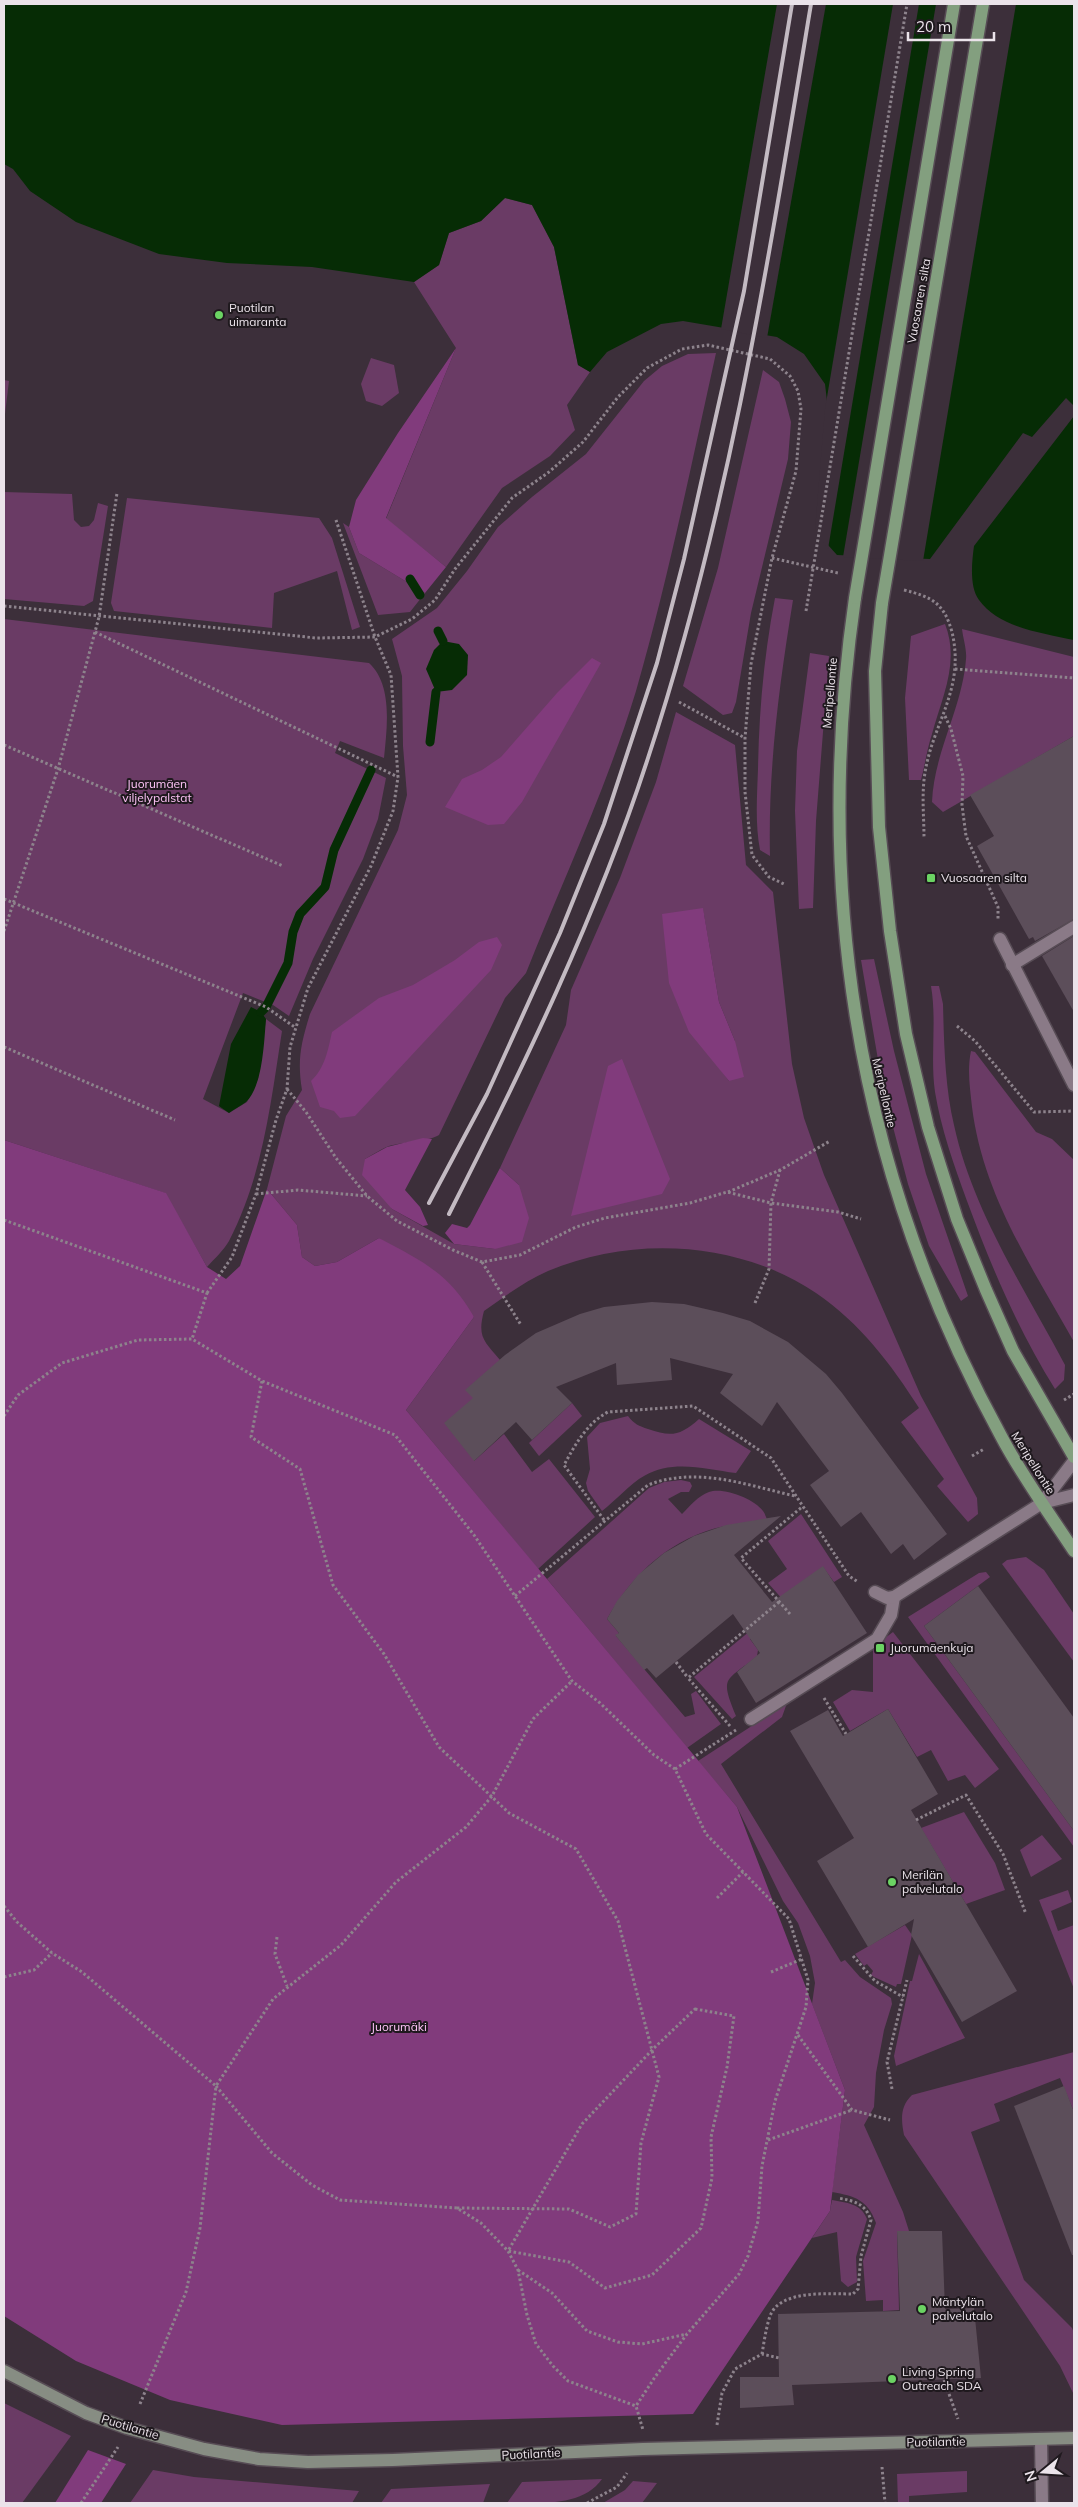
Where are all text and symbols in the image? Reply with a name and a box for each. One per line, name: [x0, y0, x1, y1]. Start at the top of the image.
scale bar: [908, 10, 994, 42]
text: 20 m: [916, 17, 951, 36]
street label: Vuosaaren silta: [904, 257, 933, 345]
place label: Puotilan uimaranta: [229, 300, 286, 329]
marker: Puotilan uimaranta: [213, 309, 225, 321]
street label: Meripellontie: [819, 657, 840, 729]
park label: Juorumäen viljelypalstat: [122, 776, 192, 805]
place label: Vuosaaren silta: [941, 870, 1027, 885]
marker: Vuosaaren silta: [925, 872, 937, 884]
street label: Meripellontie: [869, 1057, 900, 1129]
street label: Meripellontie: [1008, 1429, 1059, 1497]
place label: Juorumäenkuja: [890, 1640, 973, 1655]
marker: Juorumäenkuja: [874, 1642, 886, 1654]
place label: Merilän palvelutalo: [902, 1867, 963, 1896]
marker: Merilän palvelutalo: [886, 1876, 898, 1888]
park label: Juorumäki: [371, 2019, 427, 2034]
place label: Mäntylän palvelutalo: [932, 2294, 993, 2323]
marker: Mäntylän palvelutalo: [916, 2303, 928, 2315]
place label: Living Spring Outreach SDA: [902, 2364, 982, 2393]
marker: Living Spring Outreach SDA: [886, 2373, 898, 2385]
street label: Puotilantie: [100, 2411, 161, 2442]
street label: Puotilantie: [906, 2433, 966, 2450]
street label: Puotilantie: [501, 2444, 561, 2463]
north arrow: [1018, 2447, 1068, 2497]
text: N: [1020, 2468, 1041, 2484]

